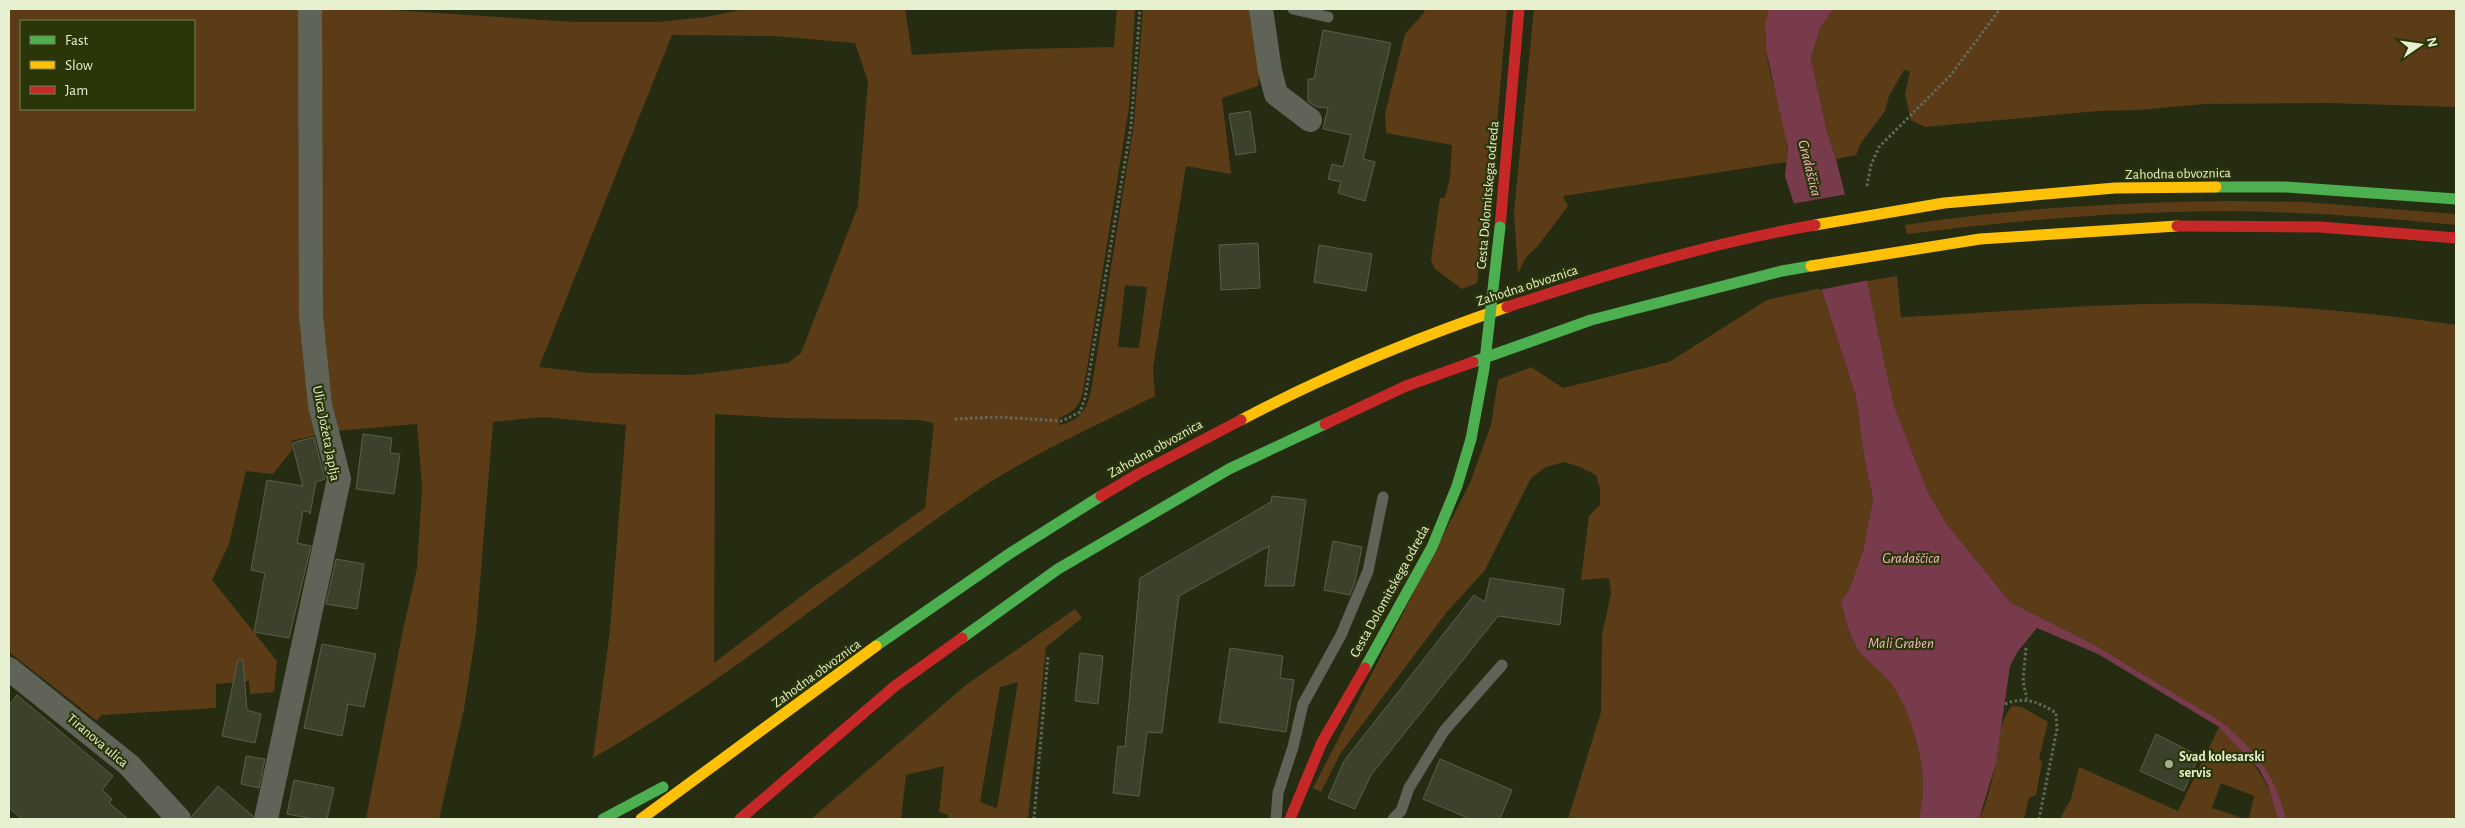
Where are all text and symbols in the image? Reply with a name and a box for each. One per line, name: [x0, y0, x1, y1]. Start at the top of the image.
legend: [20, 20, 195, 110]
north arrow: [2395, 20, 2445, 70]
text: Fast: [65, 33, 89, 48]
text: N: [2424, 36, 2440, 49]
text: Slow: [65, 58, 93, 73]
text: Jam: [65, 83, 88, 98]
street label: Cesta Dolomitskega odreda: [1475, 120, 1502, 270]
water label: Gradaščica: [1795, 138, 1824, 198]
street label: Zahodna obvoznica: [2125, 166, 2231, 182]
street label: Zahodna obvoznica: [1475, 263, 1580, 309]
street label: Ulica Jožeta Japlja: [310, 384, 342, 483]
street label: Zahodna obvoznica: [1106, 417, 1206, 481]
street label: Cesta Dolomitskega odreda: [1348, 523, 1432, 660]
water label: Gradaščica: [1882, 551, 1940, 566]
water label: Mali Graben: [1868, 636, 1934, 651]
street label: Zahodna obvoznica: [770, 637, 864, 711]
street label: Tiranova ulica: [64, 711, 131, 771]
place label: Svad kolesarski servis: [2179, 750, 2265, 780]
marker: Svad kolesarski servis: [2163, 758, 2175, 770]

